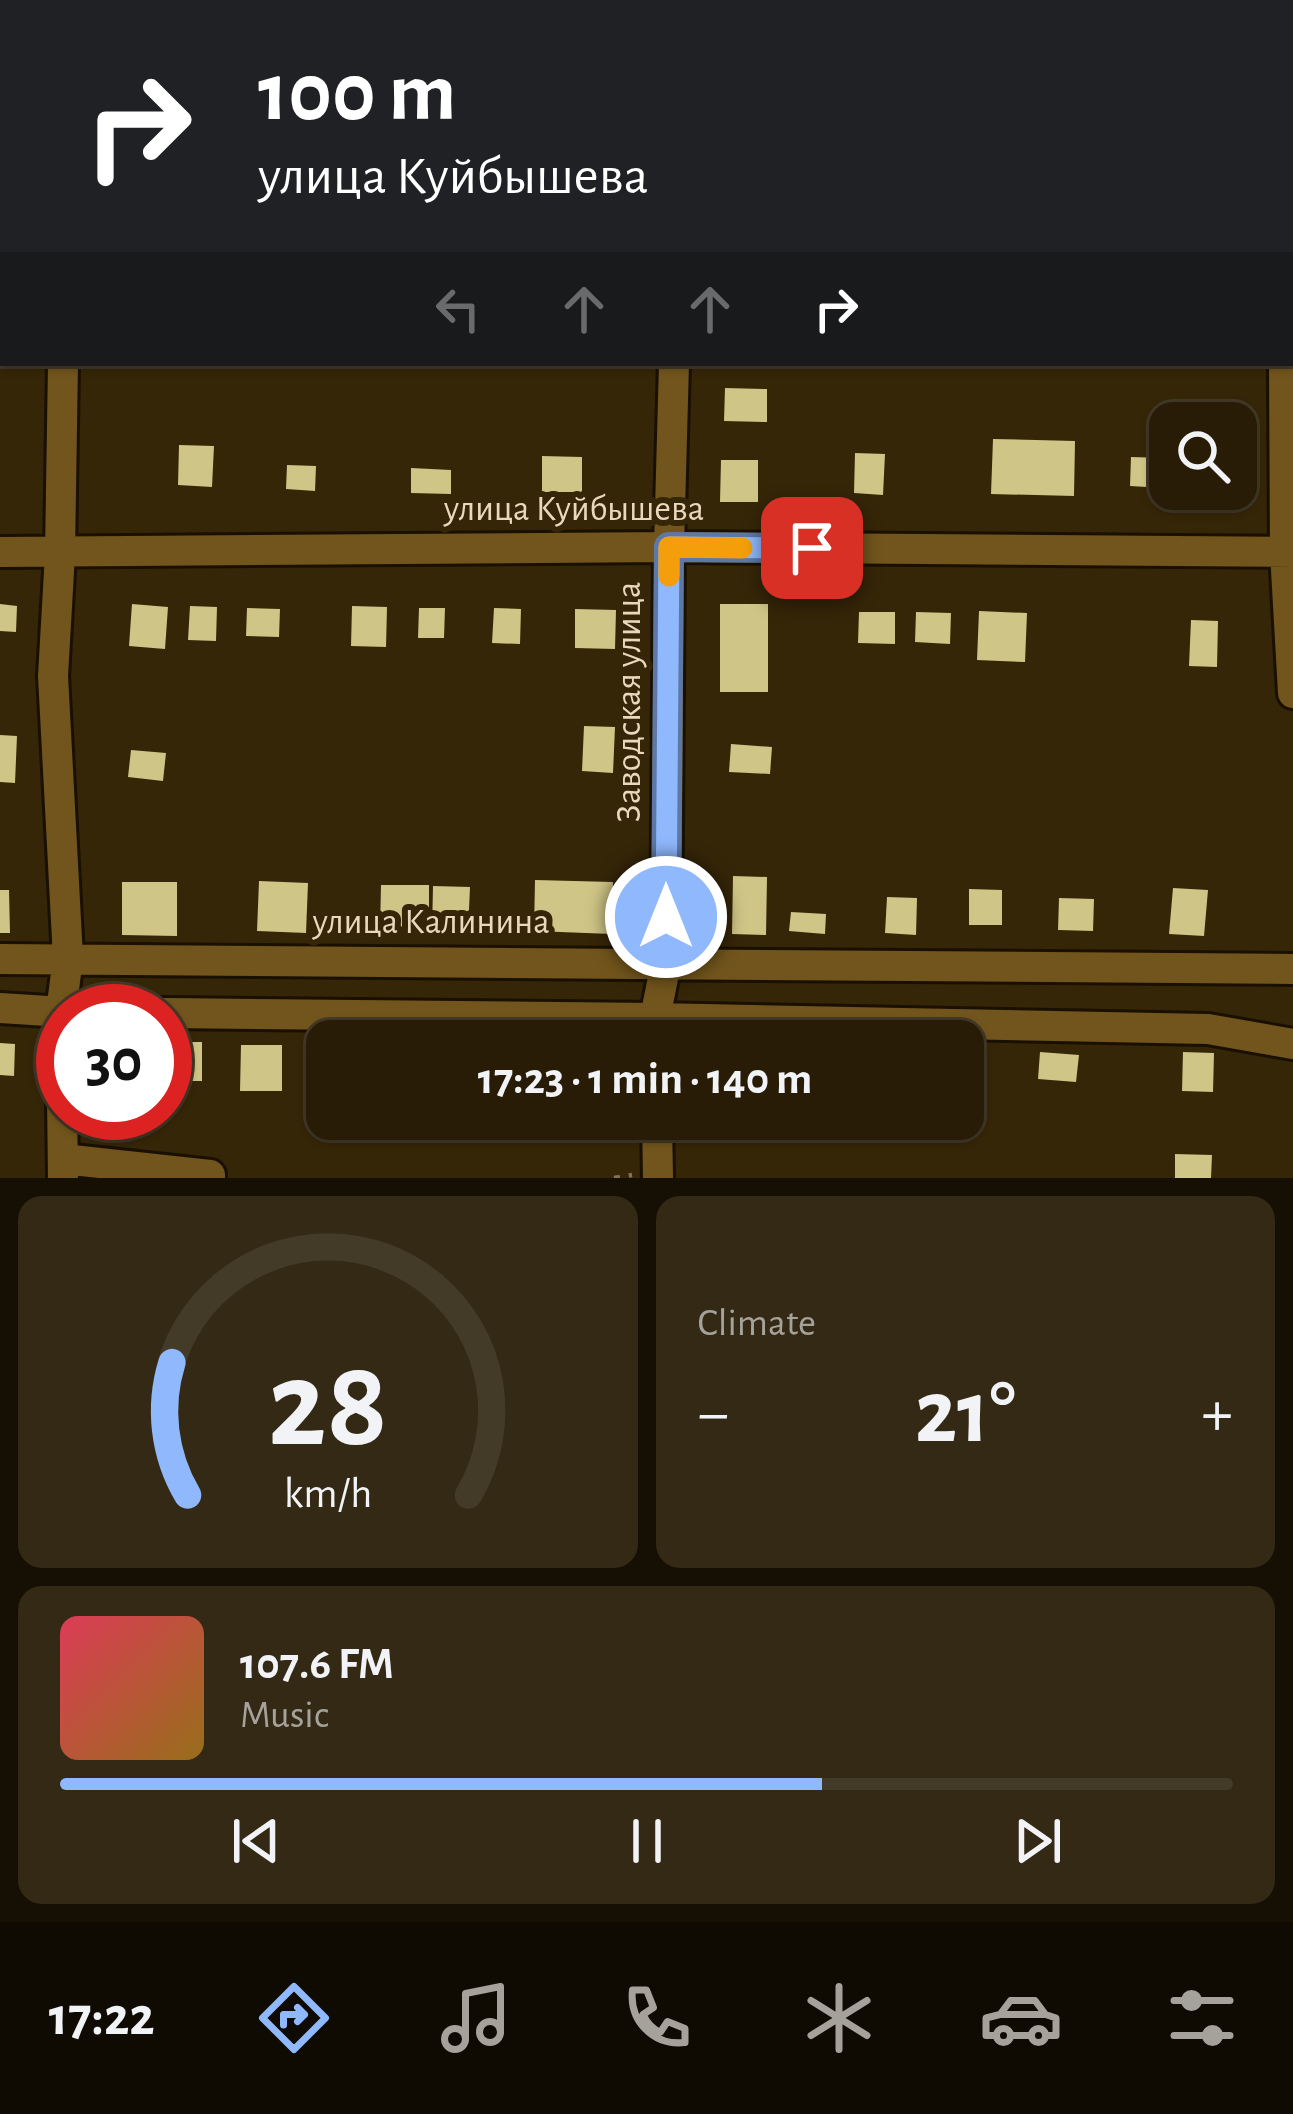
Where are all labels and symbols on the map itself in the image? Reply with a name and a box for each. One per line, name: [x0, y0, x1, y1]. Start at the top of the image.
street label: улица Куйбышева: [443, 491, 704, 527]
pin: [761, 497, 863, 599]
street label: Заводская улица: [611, 582, 647, 822]
position arrow: [603, 854, 729, 980]
street label: улица Калинина: [311, 904, 550, 940]
speed limit sign: 30: [36, 984, 192, 1140]

